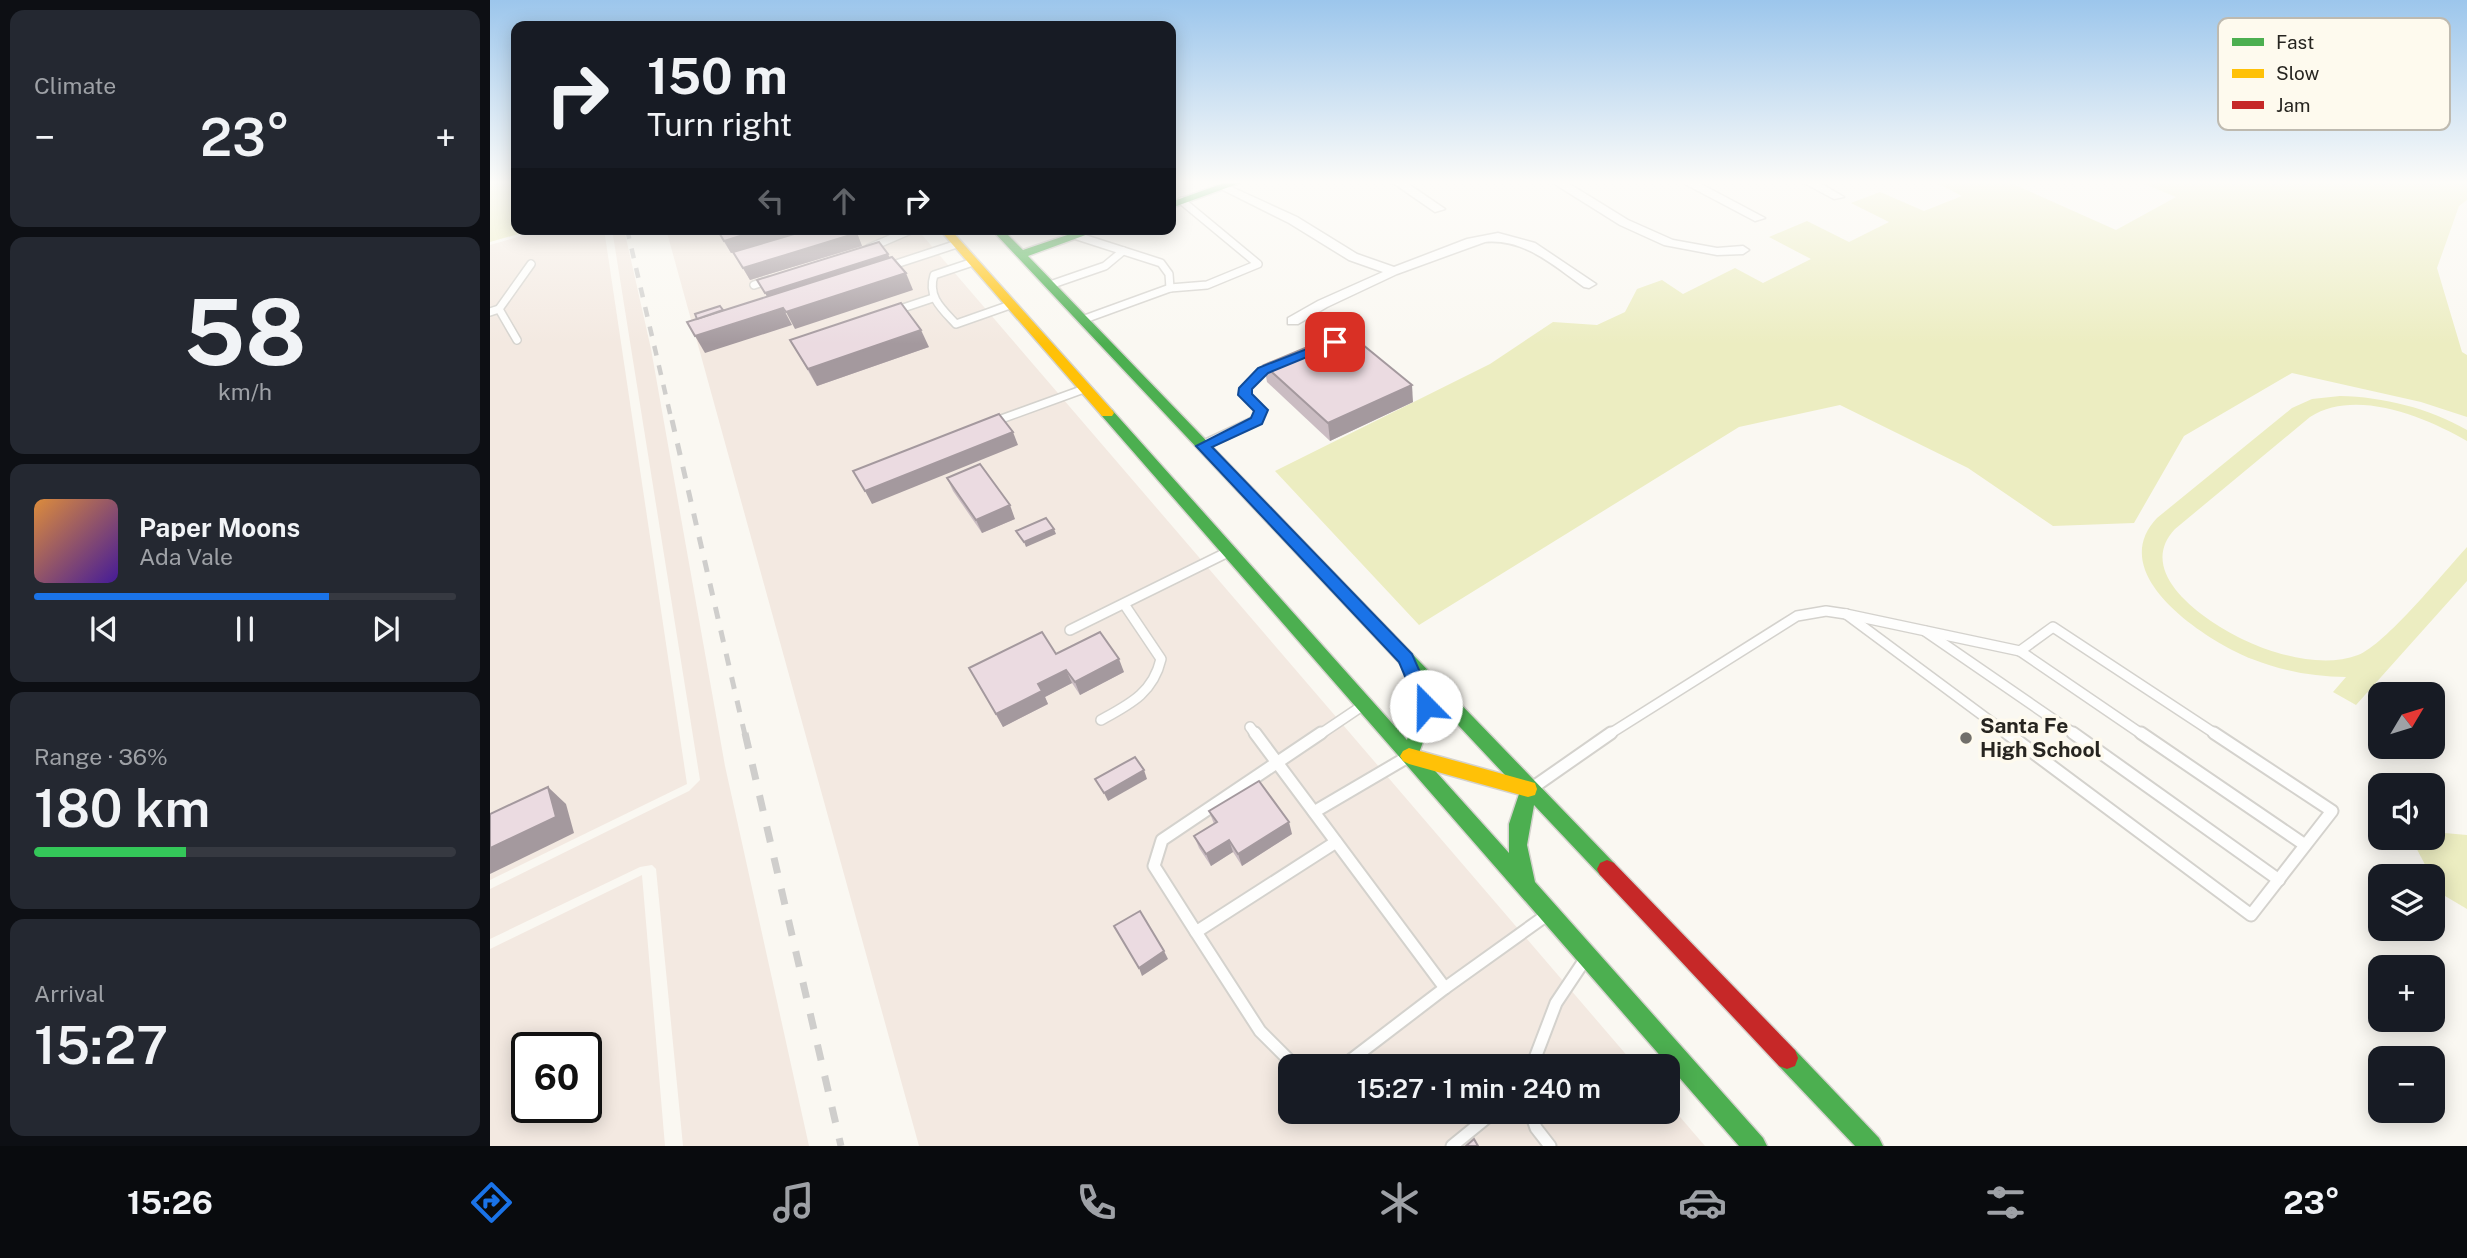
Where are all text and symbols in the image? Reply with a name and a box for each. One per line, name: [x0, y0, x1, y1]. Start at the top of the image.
legend: [2218, 18, 2450, 130]
text: Fast: [2276, 31, 2314, 53]
text: 150 m: [647, 47, 788, 105]
icon: right: [532, 49, 623, 140]
text: Slow: [2276, 62, 2320, 84]
text: Climate: [34, 72, 116, 99]
text: Jam: [2276, 94, 2310, 116]
text: Turn right: [647, 106, 792, 143]
text: 23°: [200, 107, 290, 168]
text: −: [34, 115, 55, 160]
text: +: [435, 115, 456, 160]
icon: left: [752, 182, 790, 220]
icon: ahead: [825, 182, 863, 220]
icon: right: [898, 182, 936, 220]
text: 58: [184, 279, 306, 385]
pin: [1305, 312, 1365, 372]
icon: arrive: [1316, 323, 1354, 361]
text: km/h: [218, 378, 272, 405]
text: Paper Moons: [139, 512, 300, 543]
text: Ada Vale: [139, 543, 233, 570]
icon: previous: [85, 610, 123, 648]
icon: pause: [226, 610, 264, 648]
icon: next: [367, 610, 405, 648]
position arrow: [1389, 669, 1463, 743]
north arrow: [2368, 682, 2445, 760]
map controls: [2368, 682, 2445, 1123]
place label: Santa Fe High School: [1980, 713, 2102, 762]
marker: Santa Fe High School: [1958, 730, 1974, 746]
text: Range · 36%: [34, 743, 168, 770]
button: sound: [2368, 773, 2445, 850]
text: 180 km: [34, 778, 210, 839]
button: layers: [2368, 864, 2445, 941]
button: +: [2368, 955, 2445, 1032]
text: Arrival: [34, 980, 105, 1007]
text: 15:27: [34, 1015, 168, 1076]
speed limit sign: 60: [511, 1032, 602, 1123]
button: −: [2368, 1046, 2445, 1123]
text: 15:27 · 1 min · 240 m: [1357, 1073, 1601, 1104]
icon: directions: [467, 1178, 516, 1227]
icon: music: [769, 1178, 818, 1227]
icon: phone: [1072, 1178, 1121, 1227]
icon: climate: [1375, 1178, 1424, 1227]
icon: car: [1678, 1178, 1727, 1227]
icon: filters: [1981, 1178, 2030, 1227]
text: 15:26: [127, 1184, 213, 1221]
text: 23°: [2283, 1184, 2340, 1221]

